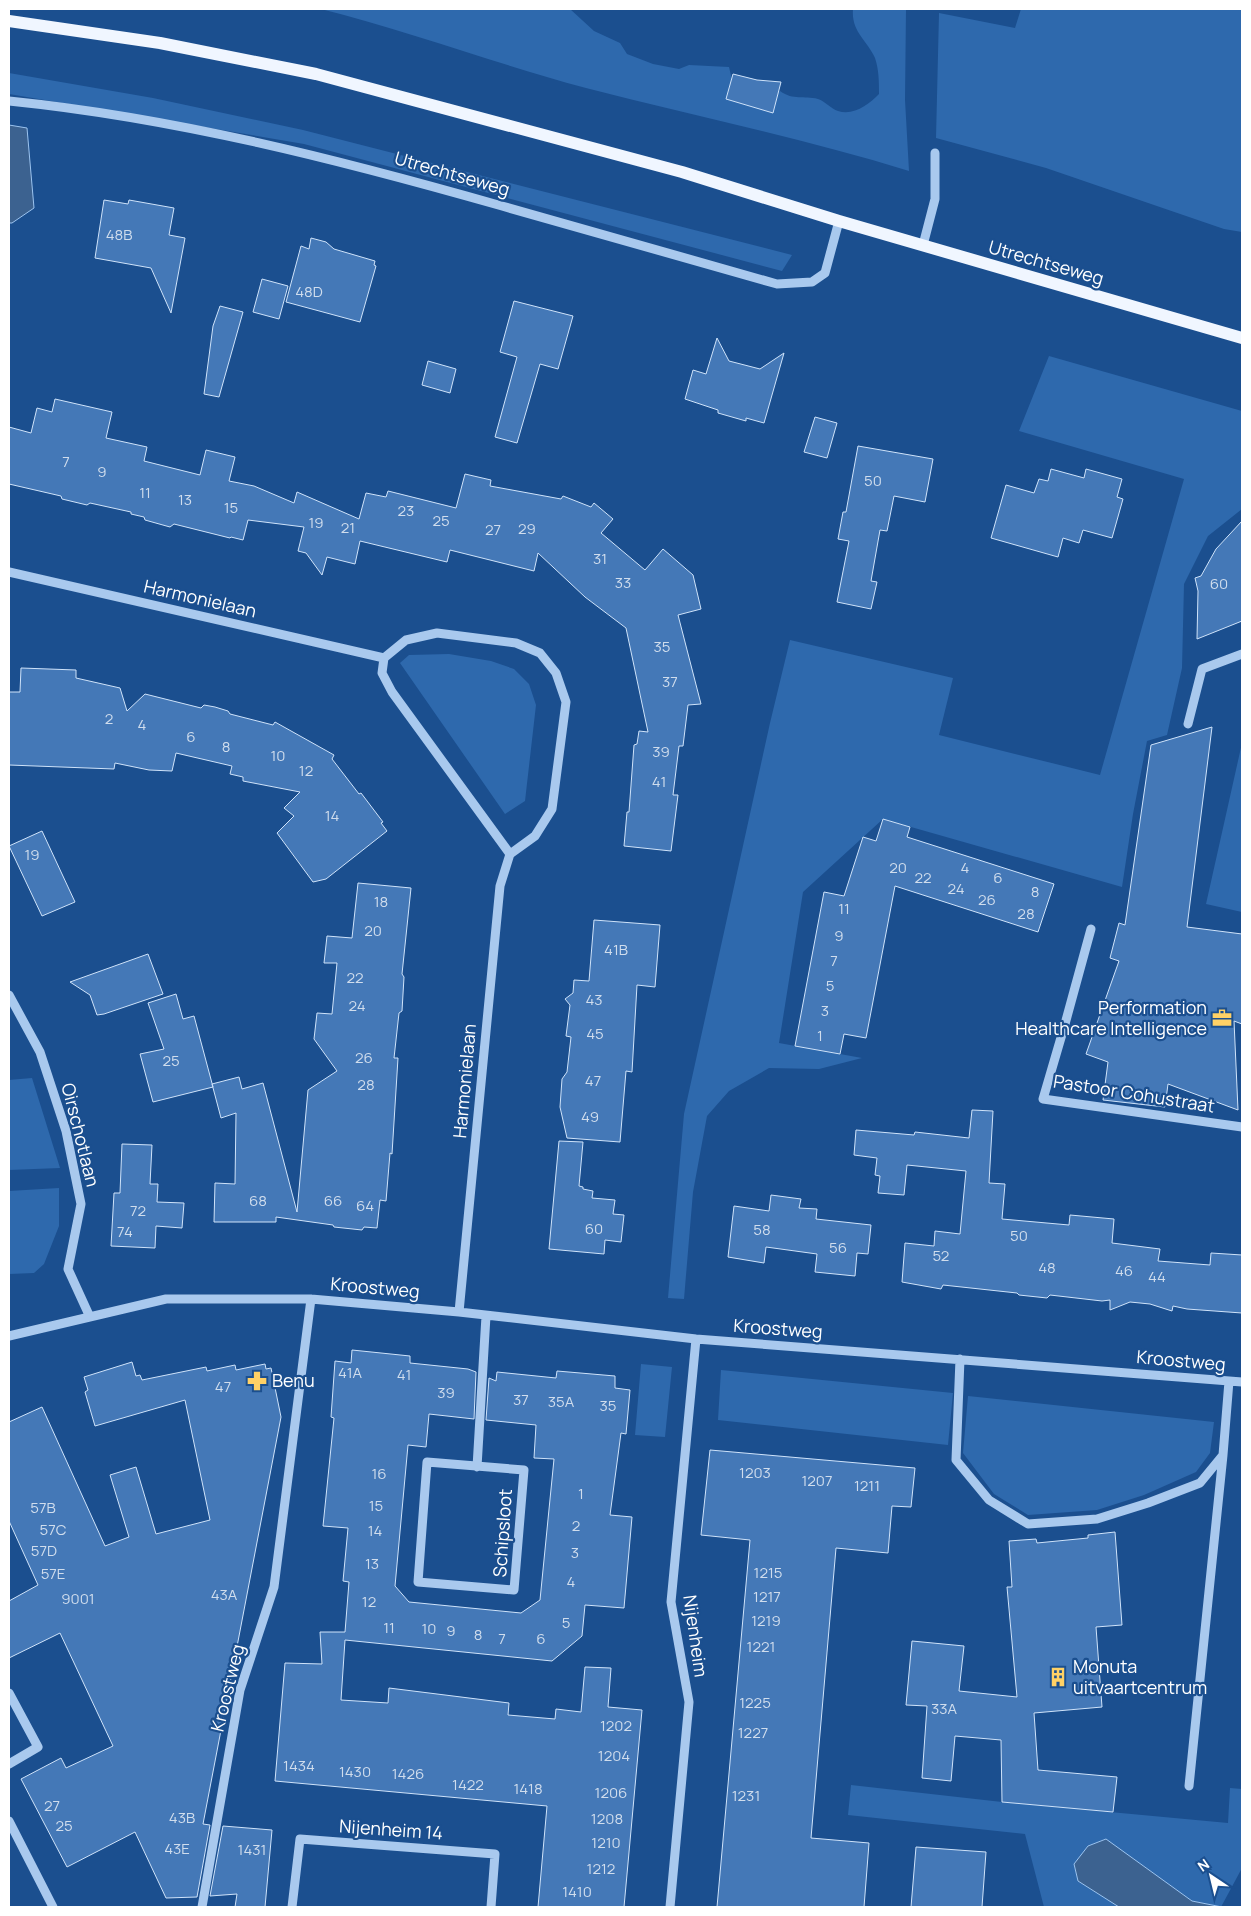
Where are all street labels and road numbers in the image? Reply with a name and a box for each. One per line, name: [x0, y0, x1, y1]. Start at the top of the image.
street label: Utrechtseweg: [392, 145, 513, 201]
street label: Utrechtseweg: [986, 234, 1107, 290]
street label: Harmonielaan: [142, 573, 259, 623]
street label: Harmonielaan: [447, 1023, 481, 1139]
street label: Pastoor Cohustraat: [1052, 1068, 1217, 1118]
street label: Oirschotlaan: [56, 1080, 105, 1189]
street label: Kroostweg: [329, 1271, 421, 1303]
street label: Kroostweg: [733, 1313, 824, 1343]
street label: Kroostweg: [1135, 1344, 1227, 1376]
street label: Schipsloot: [487, 1488, 517, 1578]
street label: Nijenheim: [678, 1593, 714, 1678]
street label: Kroostweg: [205, 1641, 249, 1734]
street label: Nijenheim 14: [338, 1813, 444, 1845]

